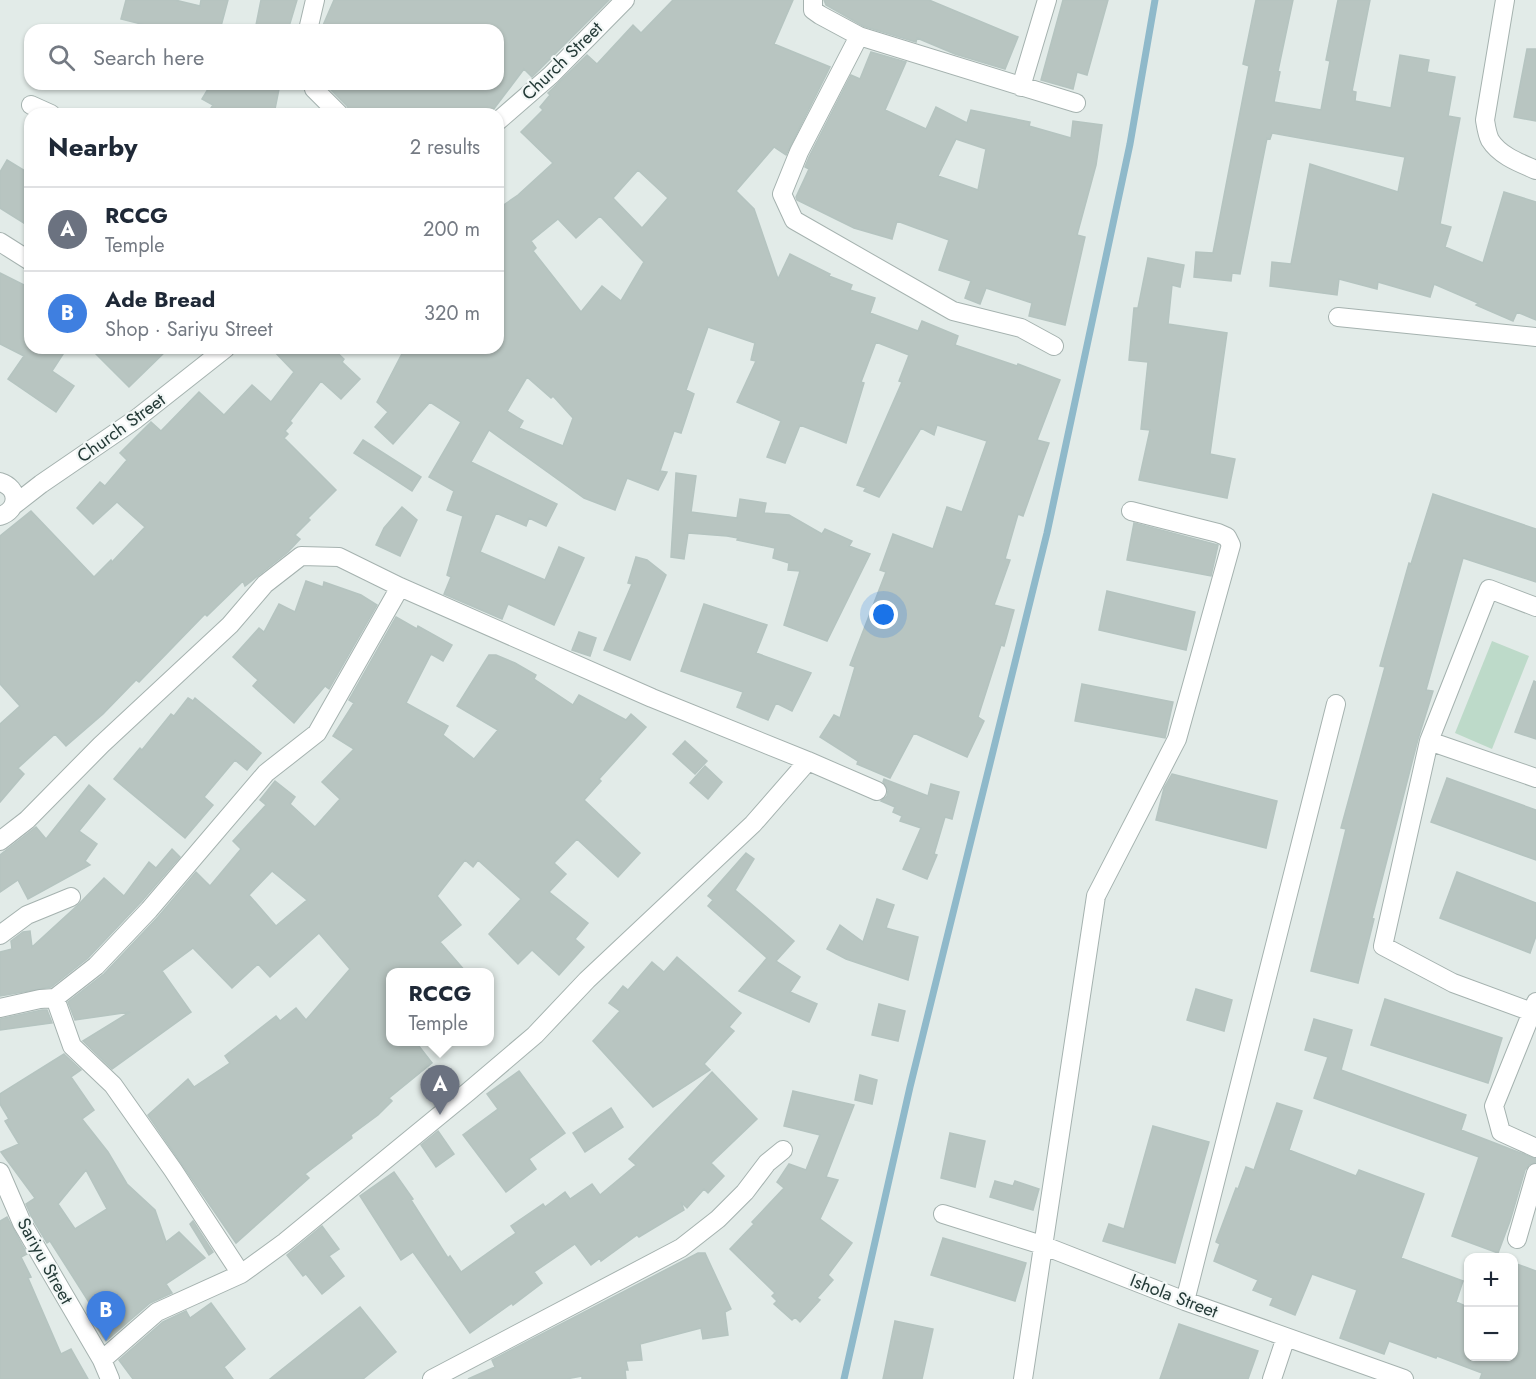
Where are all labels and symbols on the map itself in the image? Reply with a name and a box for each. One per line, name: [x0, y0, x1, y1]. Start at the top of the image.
street label: Church Street: [516, 15, 609, 106]
street label: Church Street: [71, 387, 171, 469]
your location: [869, 600, 898, 629]
pin: A: [420, 1066, 460, 1115]
street label: Sariyu Street: [11, 1213, 80, 1309]
street label: Ishola Street: [1126, 1267, 1222, 1325]
pin: B: [86, 1292, 126, 1341]

